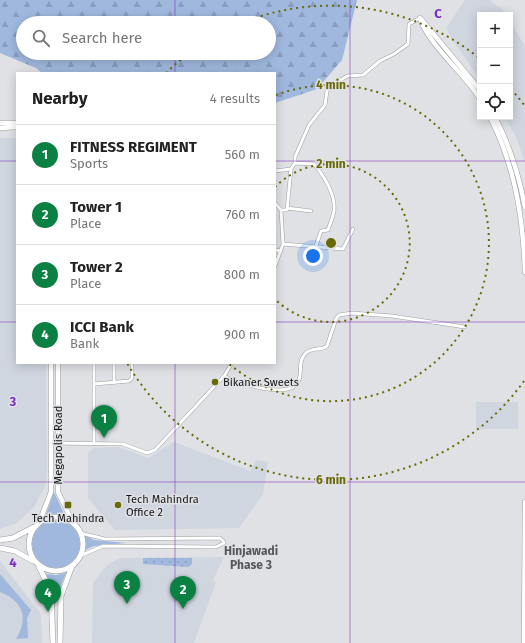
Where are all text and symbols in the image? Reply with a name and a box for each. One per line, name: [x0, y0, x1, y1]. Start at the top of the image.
text: C: [434, 6, 442, 21]
map controls: [477, 12, 513, 120]
button: +: [477, 12, 513, 48]
search box: [16, 16, 276, 60]
icon: search: [30, 27, 52, 49]
text: Search here: [62, 29, 142, 47]
button: −: [477, 48, 513, 84]
text: 4 min: [316, 78, 346, 92]
button: locate: [477, 84, 513, 120]
text: Nearby: [32, 88, 87, 109]
text: 4 results: [210, 91, 260, 106]
text: FITNESS REGIMENT: [70, 138, 197, 156]
text: 1: [42, 147, 48, 162]
text: 560 m: [225, 147, 260, 162]
text: Sports: [70, 156, 108, 171]
text: 2 min: [316, 157, 346, 171]
text: Tower 1: [70, 198, 122, 216]
text: 2: [42, 207, 48, 222]
text: 760 m: [226, 207, 260, 222]
text: Place: [70, 216, 101, 231]
centre of rings: [324, 236, 338, 250]
your location: [303, 246, 323, 266]
text: Tower 2: [70, 258, 123, 276]
text: 3: [42, 267, 48, 282]
text: 800 m: [224, 267, 260, 282]
text: Place: [70, 276, 101, 291]
text: ICCI Bank: [70, 318, 134, 336]
text: 4: [41, 327, 49, 342]
text: 900 m: [224, 327, 260, 342]
text: Bank: [70, 336, 99, 351]
place label: Bikaner Sweets: [223, 376, 299, 389]
marker: Bikaner Sweets: [210, 377, 220, 387]
text: 3: [9, 394, 17, 409]
pin: 1: [91, 405, 117, 438]
street label: Megapolis Road: [52, 406, 65, 484]
text: 6 min: [316, 473, 346, 487]
place label: Tech Mahindra Office 2: [126, 493, 199, 519]
marker: Tech Mahindra: [63, 500, 73, 510]
marker: Tech Mahindra Office 2: [113, 500, 123, 510]
place label: Tech Mahindra: [32, 512, 104, 525]
district label: Hinjawadi Phase 3: [224, 544, 278, 572]
text: 4: [9, 555, 17, 570]
pin: 3: [114, 571, 140, 604]
pin: 2: [170, 576, 196, 609]
pin: 4: [35, 579, 61, 612]

